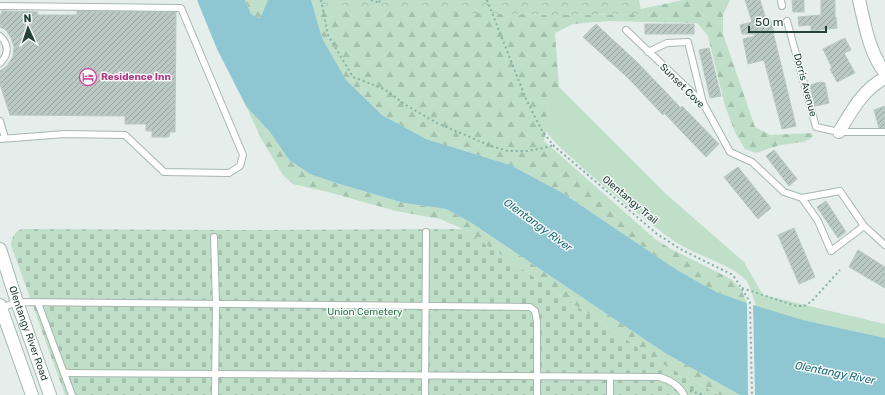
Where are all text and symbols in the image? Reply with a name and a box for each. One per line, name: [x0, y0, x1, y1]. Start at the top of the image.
north arrow: [8, 8, 48, 48]
scale bar: [749, 8, 826, 34]
text: N: [23, 12, 32, 25]
text: 50 m: [755, 15, 783, 29]
street label: Dorris Avenue: [791, 52, 819, 118]
street label: Sunset Cove: [657, 61, 707, 111]
hotel icon: Residence Inn: [78, 67, 98, 87]
place label: Residence Inn: [101, 71, 171, 83]
street label: Olentangy Trail: [600, 173, 660, 227]
water label: Olentangy River: [501, 196, 575, 255]
street label: Olentangy River Road: [6, 284, 51, 382]
park label: Union Cemetery: [327, 306, 403, 318]
water label: Olentangy River: [794, 359, 877, 387]

